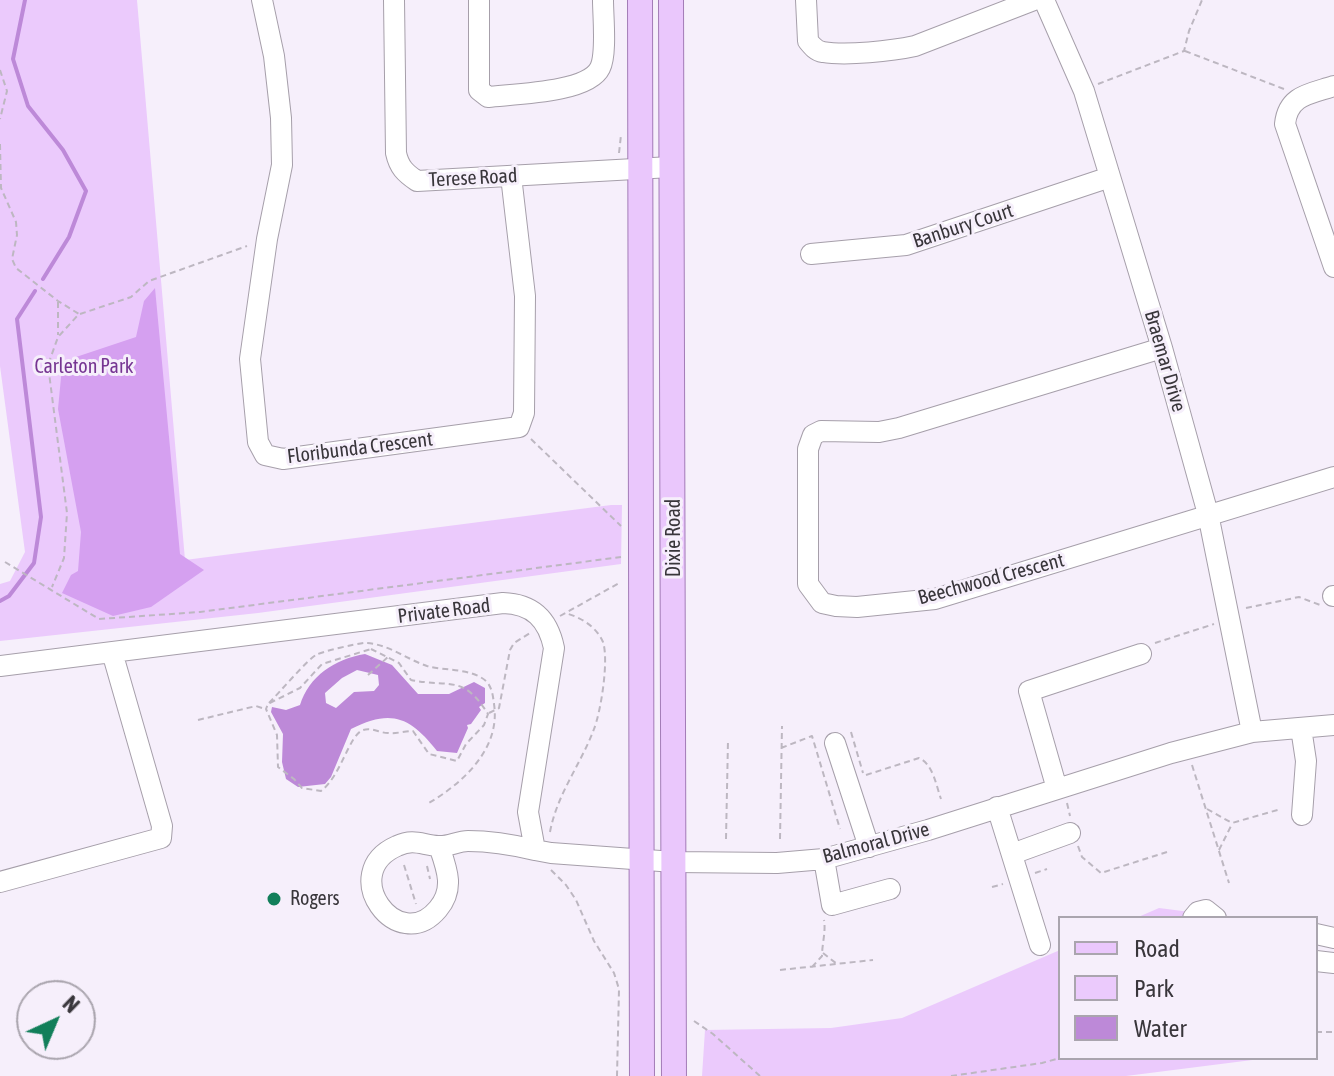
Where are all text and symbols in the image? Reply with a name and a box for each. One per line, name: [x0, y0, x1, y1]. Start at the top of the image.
street label: Terese Road: [428, 164, 518, 192]
street label: Banbury Court: [910, 199, 1016, 253]
street label: Braemar Drive: [1139, 307, 1191, 415]
park label: Carleton Park: [34, 355, 134, 379]
street label: Floribunda Crescent: [286, 427, 434, 469]
street label: Dixie Road: [662, 499, 686, 577]
street label: Beechwood Crescent: [915, 548, 1067, 610]
street label: Private Road: [396, 593, 492, 629]
street label: Balmoral Drive: [820, 817, 932, 869]
place label: Rogers: [290, 887, 340, 911]
marker: Rogers: [265, 890, 283, 908]
legend: [1058, 916, 1318, 1060]
text: Road: [1134, 935, 1180, 962]
text: Park: [1134, 975, 1174, 1002]
north arrow: [16, 980, 96, 1060]
text: N: [58, 990, 85, 1018]
text: Water: [1134, 1015, 1187, 1042]

